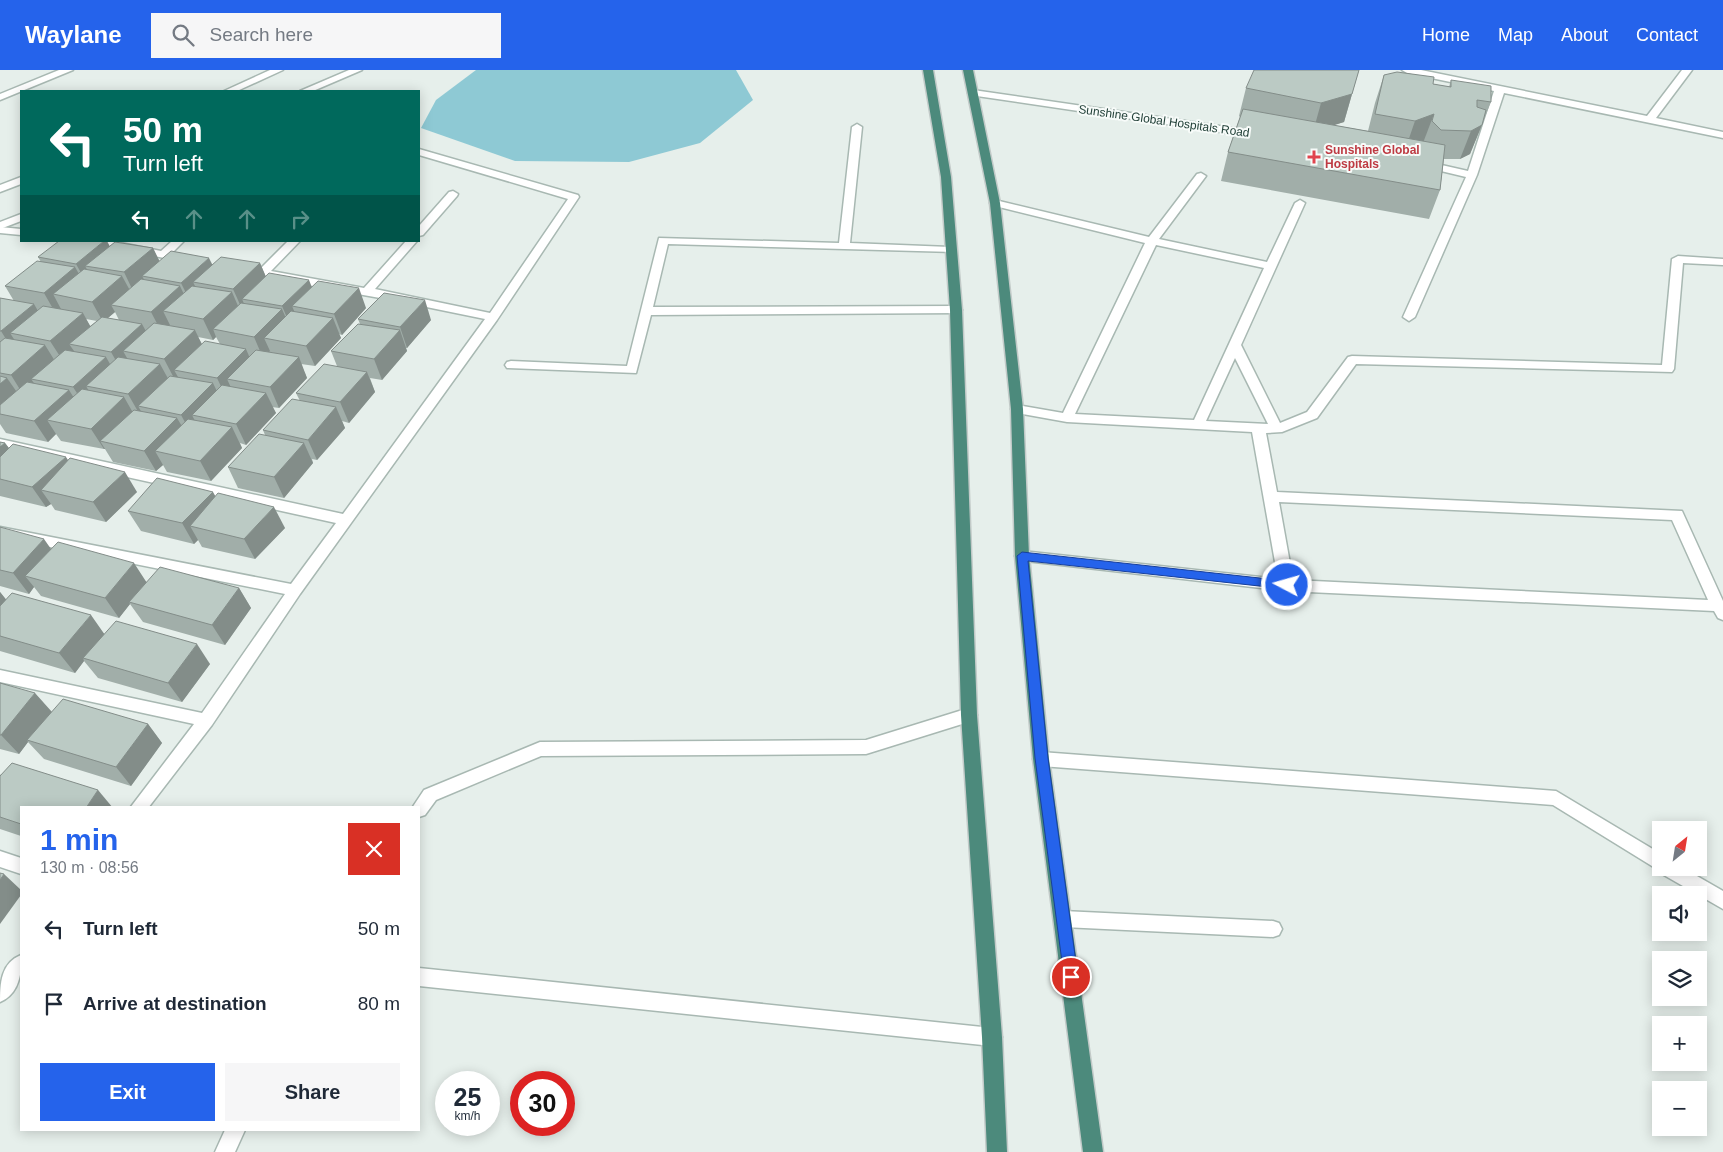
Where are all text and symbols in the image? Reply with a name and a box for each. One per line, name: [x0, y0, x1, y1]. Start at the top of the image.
search box: [151, 13, 501, 58]
text: Waylane: [25, 21, 121, 48]
icon: search: [169, 21, 197, 49]
text: Search here: [209, 24, 313, 45]
text: Home: [1422, 25, 1470, 45]
text: Map: [1498, 25, 1533, 45]
text: About: [1561, 25, 1608, 45]
text: Contact: [1636, 25, 1698, 45]
street label: Sunshine Global Hospitals Road: [1077, 102, 1251, 140]
icon: left: [40, 110, 105, 175]
text: 50 m: [123, 110, 203, 149]
place label: Sunshine Global Hospitals: [1325, 143, 1420, 171]
marker: Sunshine Global Hospitals: [1307, 150, 1321, 164]
text: Turn left: [123, 151, 203, 176]
icon: left: [127, 205, 155, 233]
icon: ahead: [180, 205, 208, 233]
icon: ahead: [233, 205, 261, 233]
icon: right: [286, 205, 314, 233]
position arrow: [1260, 558, 1312, 610]
north arrow: [1652, 821, 1708, 876]
map controls: [1652, 821, 1707, 1136]
text: 1 min: [40, 823, 118, 856]
button: close: [348, 823, 400, 875]
text: 130 m · 08:56: [40, 859, 139, 876]
button: sound: [1652, 886, 1707, 941]
icon: left: [40, 915, 68, 943]
text: Turn left: [83, 918, 158, 939]
text: 50 m: [358, 918, 400, 939]
button: layers: [1652, 951, 1707, 1006]
pin: [1050, 956, 1092, 998]
icon: arrive: [1057, 963, 1085, 991]
icon: arrive: [40, 990, 68, 1018]
text: Arrive at destination: [83, 993, 267, 1014]
text: 80 m: [358, 993, 400, 1014]
button: +: [1652, 1016, 1707, 1071]
button: Exit: [40, 1063, 215, 1121]
button: Share: [225, 1063, 400, 1121]
speed limit sign: 30: [510, 1071, 575, 1136]
button: −: [1652, 1081, 1707, 1136]
text: 25: [454, 1083, 481, 1111]
text: km/h: [454, 1109, 481, 1123]

